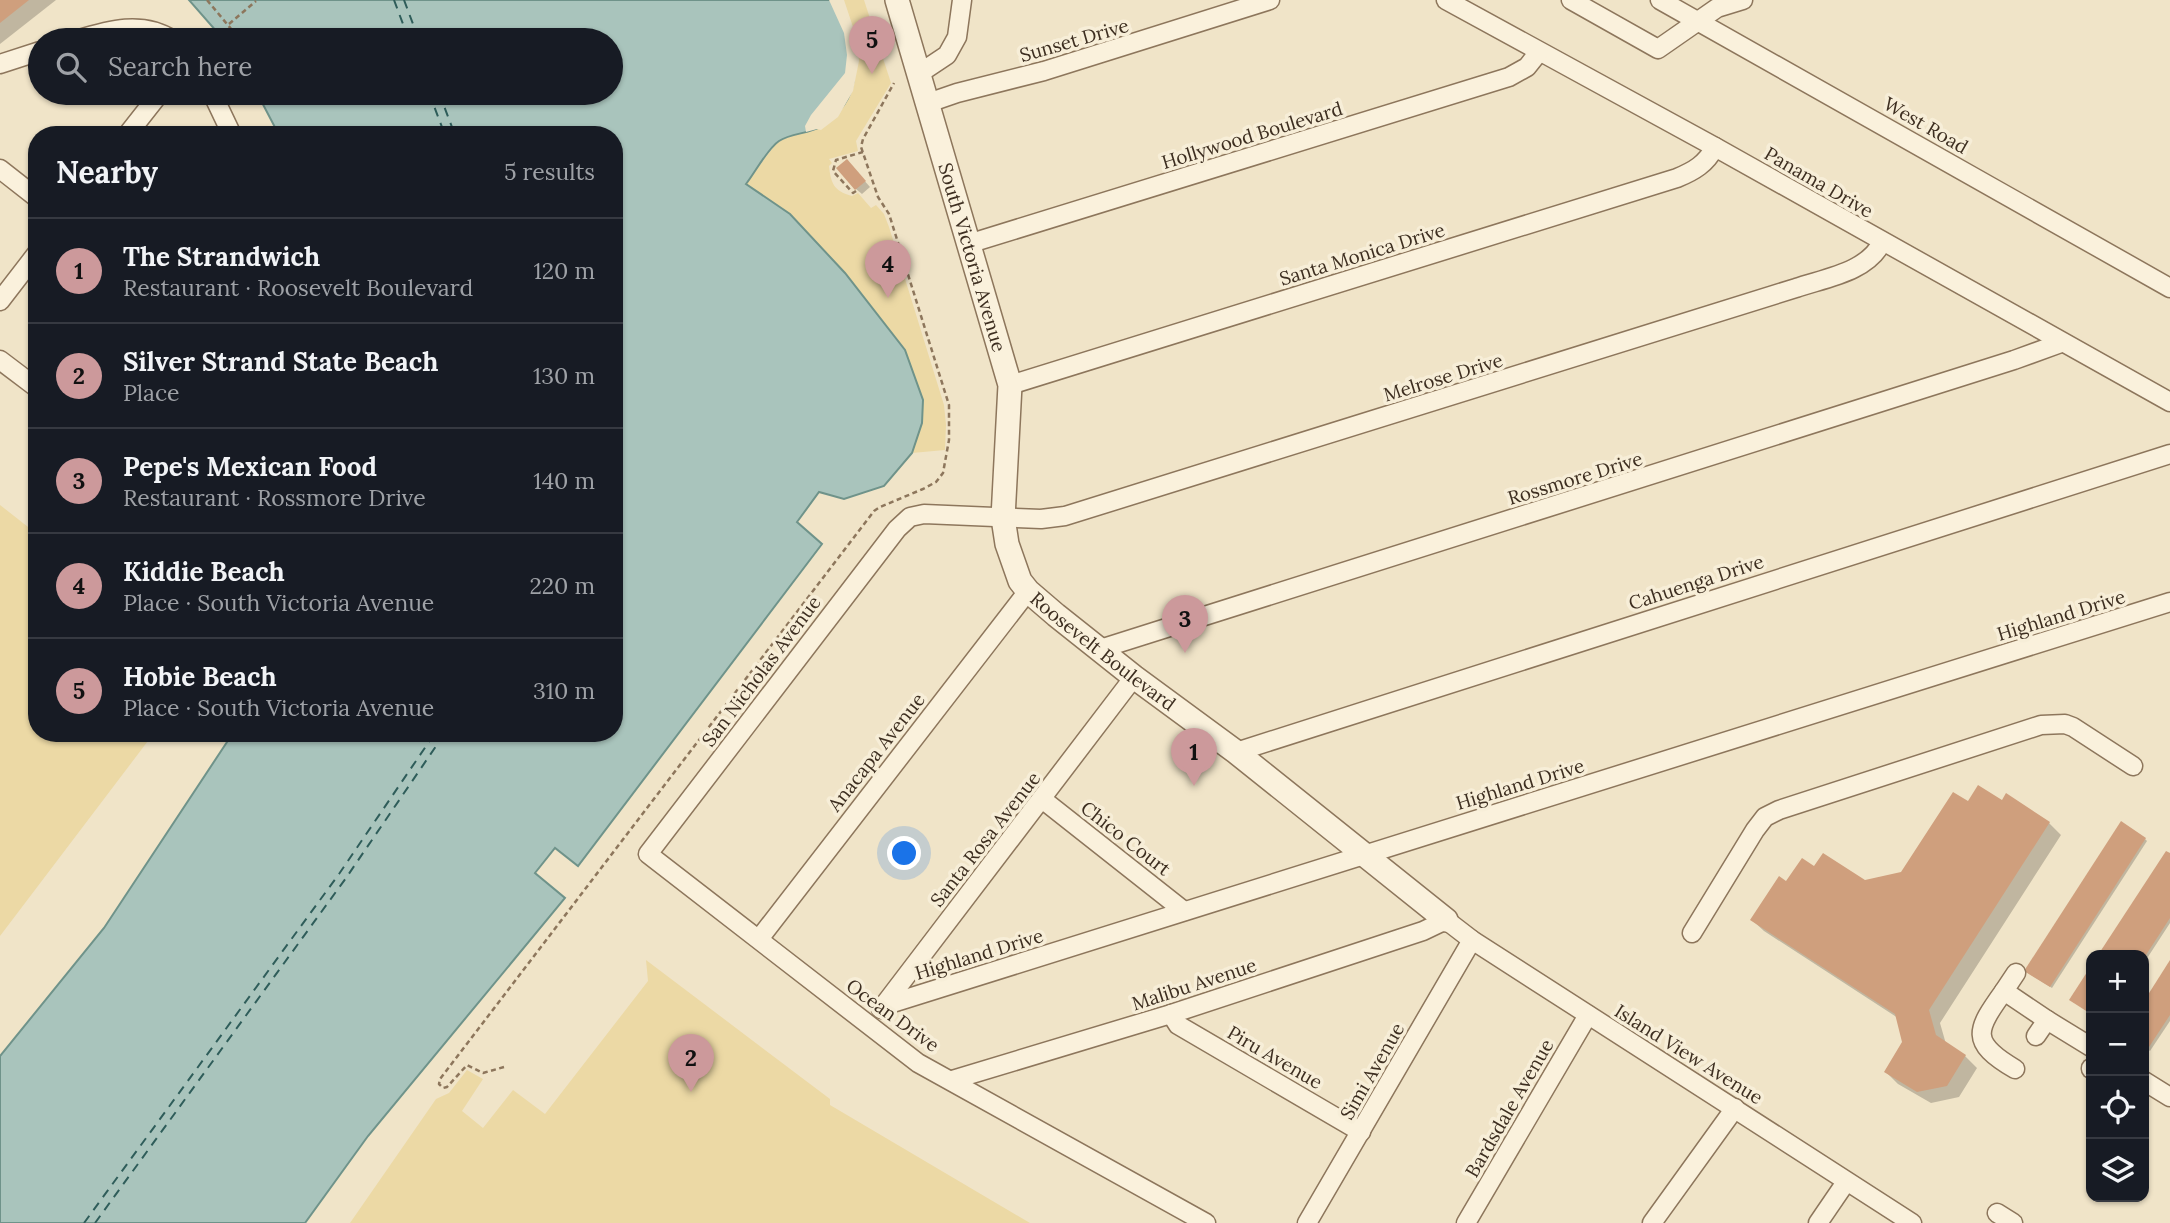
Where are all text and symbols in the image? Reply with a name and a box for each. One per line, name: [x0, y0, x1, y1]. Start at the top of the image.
street label: Sunset Drive: [1017, 13, 1131, 67]
pin: 5: [849, 16, 895, 74]
search box: [28, 28, 623, 105]
icon: search: [52, 48, 90, 86]
text: Search here: [108, 50, 252, 83]
street label: West Road: [1879, 91, 1973, 159]
street label: Hollywood Boulevard: [1159, 96, 1345, 174]
street label: Panama Drive: [1760, 141, 1878, 223]
text: Nearby: [56, 153, 158, 191]
text: 5 results: [504, 157, 595, 186]
street label: South Victoria Avenue: [933, 160, 1012, 355]
street label: Santa Monica Drive: [1276, 217, 1448, 291]
text: The Strandwich: [123, 240, 320, 273]
pin: 4: [865, 240, 911, 298]
text: 1: [74, 256, 84, 285]
text: 120 m: [533, 256, 595, 285]
text: Restaurant · Roosevelt Boulevard: [123, 273, 473, 302]
text: Silver Strand State Beach: [123, 345, 438, 378]
street label: Melrose Drive: [1380, 347, 1506, 407]
text: 2: [73, 361, 85, 390]
text: 130 m: [533, 361, 595, 390]
text: Place: [123, 378, 180, 407]
street label: Rossmore Drive: [1505, 446, 1645, 510]
text: Pepe's Mexican Food: [123, 450, 377, 483]
text: 3: [73, 466, 85, 495]
text: 140 m: [533, 466, 595, 495]
text: Restaurant · Rossmore Drive: [123, 483, 426, 512]
street label: Cahuenga Drive: [1625, 549, 1767, 615]
text: Kiddie Beach: [123, 555, 285, 588]
text: 4: [73, 571, 85, 600]
text: 220 m: [529, 571, 595, 600]
street label: Highland Drive: [1994, 584, 2128, 646]
street label: Roosevelt Boulevard: [1025, 586, 1181, 716]
text: Place · South Victoria Avenue: [123, 588, 434, 617]
street label: San Nicholas Avenue: [696, 591, 826, 751]
pin: 3: [1162, 595, 1208, 653]
text: Hobie Beach: [123, 660, 277, 693]
text: 5: [73, 676, 85, 705]
text: 310 m: [533, 676, 595, 705]
street label: Anacapa Avenue: [822, 688, 930, 817]
text: Place · South Victoria Avenue: [123, 693, 434, 722]
pin: 1: [1171, 728, 1217, 786]
street label: Highland Drive: [1453, 753, 1587, 815]
street label: Santa Rosa Avenue: [925, 767, 1045, 911]
street label: Chico Court: [1076, 795, 1176, 881]
your location: [887, 836, 921, 870]
street label: Highland Drive: [912, 923, 1046, 985]
map controls: [2086, 950, 2149, 1202]
button: +: [2086, 950, 2149, 1013]
street label: Malibu Avenue: [1129, 953, 1259, 1015]
street label: Ocean Drive: [842, 973, 944, 1057]
street label: Island View Avenue: [1610, 999, 1768, 1109]
button: −: [2086, 1013, 2149, 1076]
street label: Simi Avenue: [1335, 1018, 1409, 1124]
street label: Piru Avenue: [1223, 1020, 1327, 1094]
pin: 2: [668, 1034, 714, 1092]
street label: Bardsdale Avenue: [1460, 1034, 1558, 1182]
button: locate: [2086, 1076, 2149, 1139]
button: layers: [2086, 1139, 2149, 1202]

